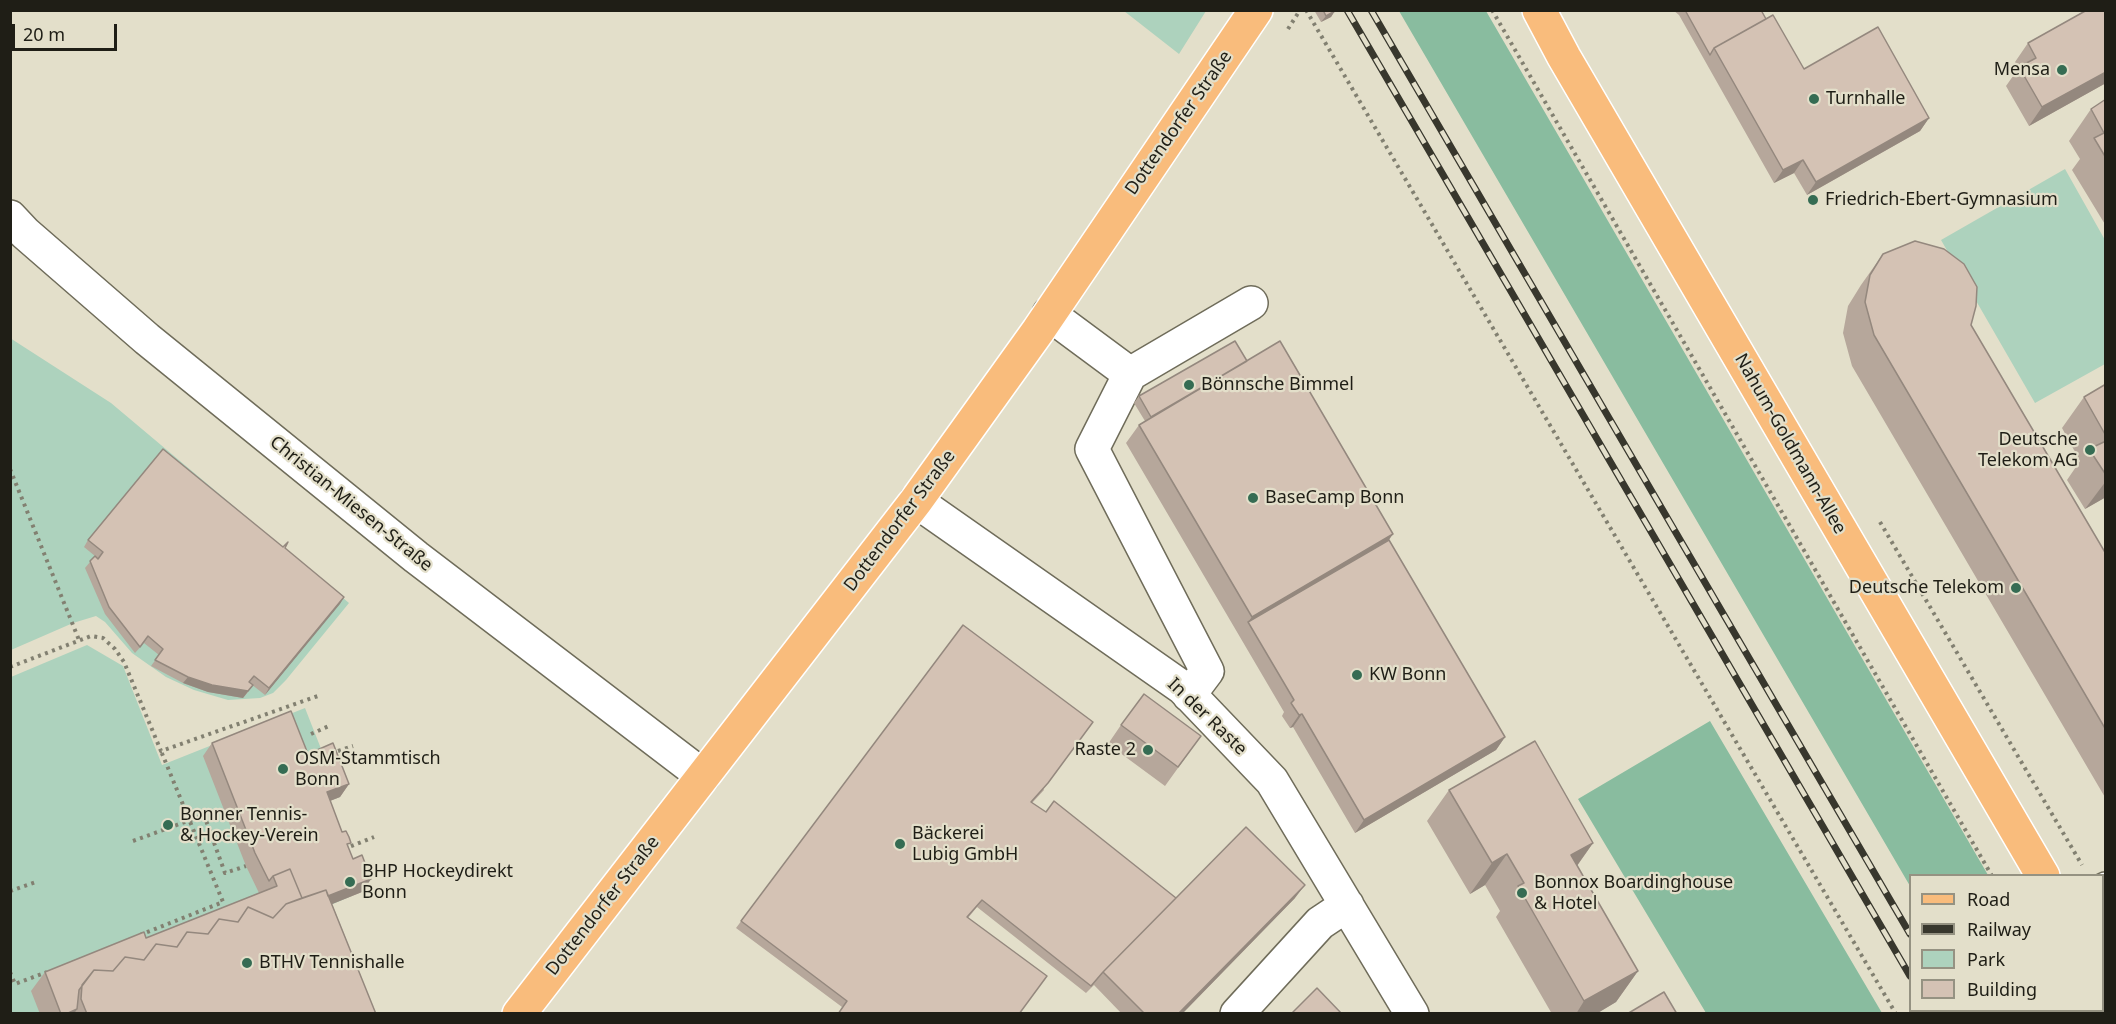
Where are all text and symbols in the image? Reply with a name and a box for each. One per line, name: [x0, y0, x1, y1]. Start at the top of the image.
scale bar: [15, 12, 120, 50]
text: 20 m: [23, 22, 65, 46]
street label: Dottendorfer Straße: [1121, 47, 1237, 199]
place label: Mensa: [1994, 59, 2050, 81]
marker: Mensa: [2055, 63, 2069, 77]
place label: Turnhalle: [1826, 88, 1905, 110]
marker: Turnhalle: [1807, 92, 1821, 106]
place label: Friedrich-Ebert-Gymnasium: [1825, 189, 2058, 211]
marker: Friedrich-Ebert-Gymnasium: [1806, 193, 1820, 207]
street label: Nahum-Goldmann-Allee: [1730, 350, 1850, 538]
place label: Bönnsche Bimmel: [1201, 374, 1354, 396]
marker: Bönnsche Bimmel: [1182, 378, 1196, 392]
place label: Deutsche Telekom AG: [1978, 429, 2078, 472]
street label: Christian-Miesen-Straße: [265, 432, 437, 576]
marker: Deutsche Telekom AG: [2083, 443, 2097, 457]
street label: Dottendorfer Straße: [840, 446, 960, 596]
place label: BaseCamp Bonn: [1265, 487, 1404, 509]
marker: BaseCamp Bonn: [1246, 491, 1260, 505]
place label: Deutsche Telekom: [1849, 577, 2004, 599]
marker: Deutsche Telekom: [2009, 581, 2023, 595]
place label: KW Bonn: [1369, 664, 1446, 686]
marker: KW Bonn: [1350, 668, 1364, 682]
street label: In der Raste: [1163, 674, 1251, 760]
place label: Raste 2: [1074, 739, 1136, 761]
marker: Raste 2: [1141, 743, 1155, 757]
place label: OSM-Stammtisch Bonn: [295, 748, 441, 790]
marker: OSM-Stammtisch Bonn: [276, 762, 290, 776]
place label: Bonner Tennis- & Hockey-Verein: [180, 804, 319, 846]
marker: Bonner Tennis- & Hockey-Verein: [161, 818, 175, 832]
place label: Bäckerei Lubig GmbH: [912, 823, 1018, 866]
street label: Dottendorfer Straße: [542, 832, 664, 980]
marker: Bäckerei Lubig GmbH: [893, 837, 907, 851]
place label: BHP Hockeydirekt Bonn: [362, 861, 513, 904]
place label: Bonnox Boardinghouse & Hotel: [1534, 872, 1733, 914]
legend: [1909, 874, 2104, 1012]
marker: BHP Hockeydirekt Bonn: [343, 875, 357, 889]
marker: Bonnox Boardinghouse & Hotel: [1515, 886, 1529, 900]
text: Road: [1967, 887, 2010, 911]
text: Railway: [1967, 917, 2031, 941]
text: Park: [1967, 947, 2005, 971]
place label: BTHV Tennishalle: [259, 952, 405, 974]
marker: BTHV Tennishalle: [240, 956, 254, 970]
text: Building: [1967, 977, 2037, 1001]

